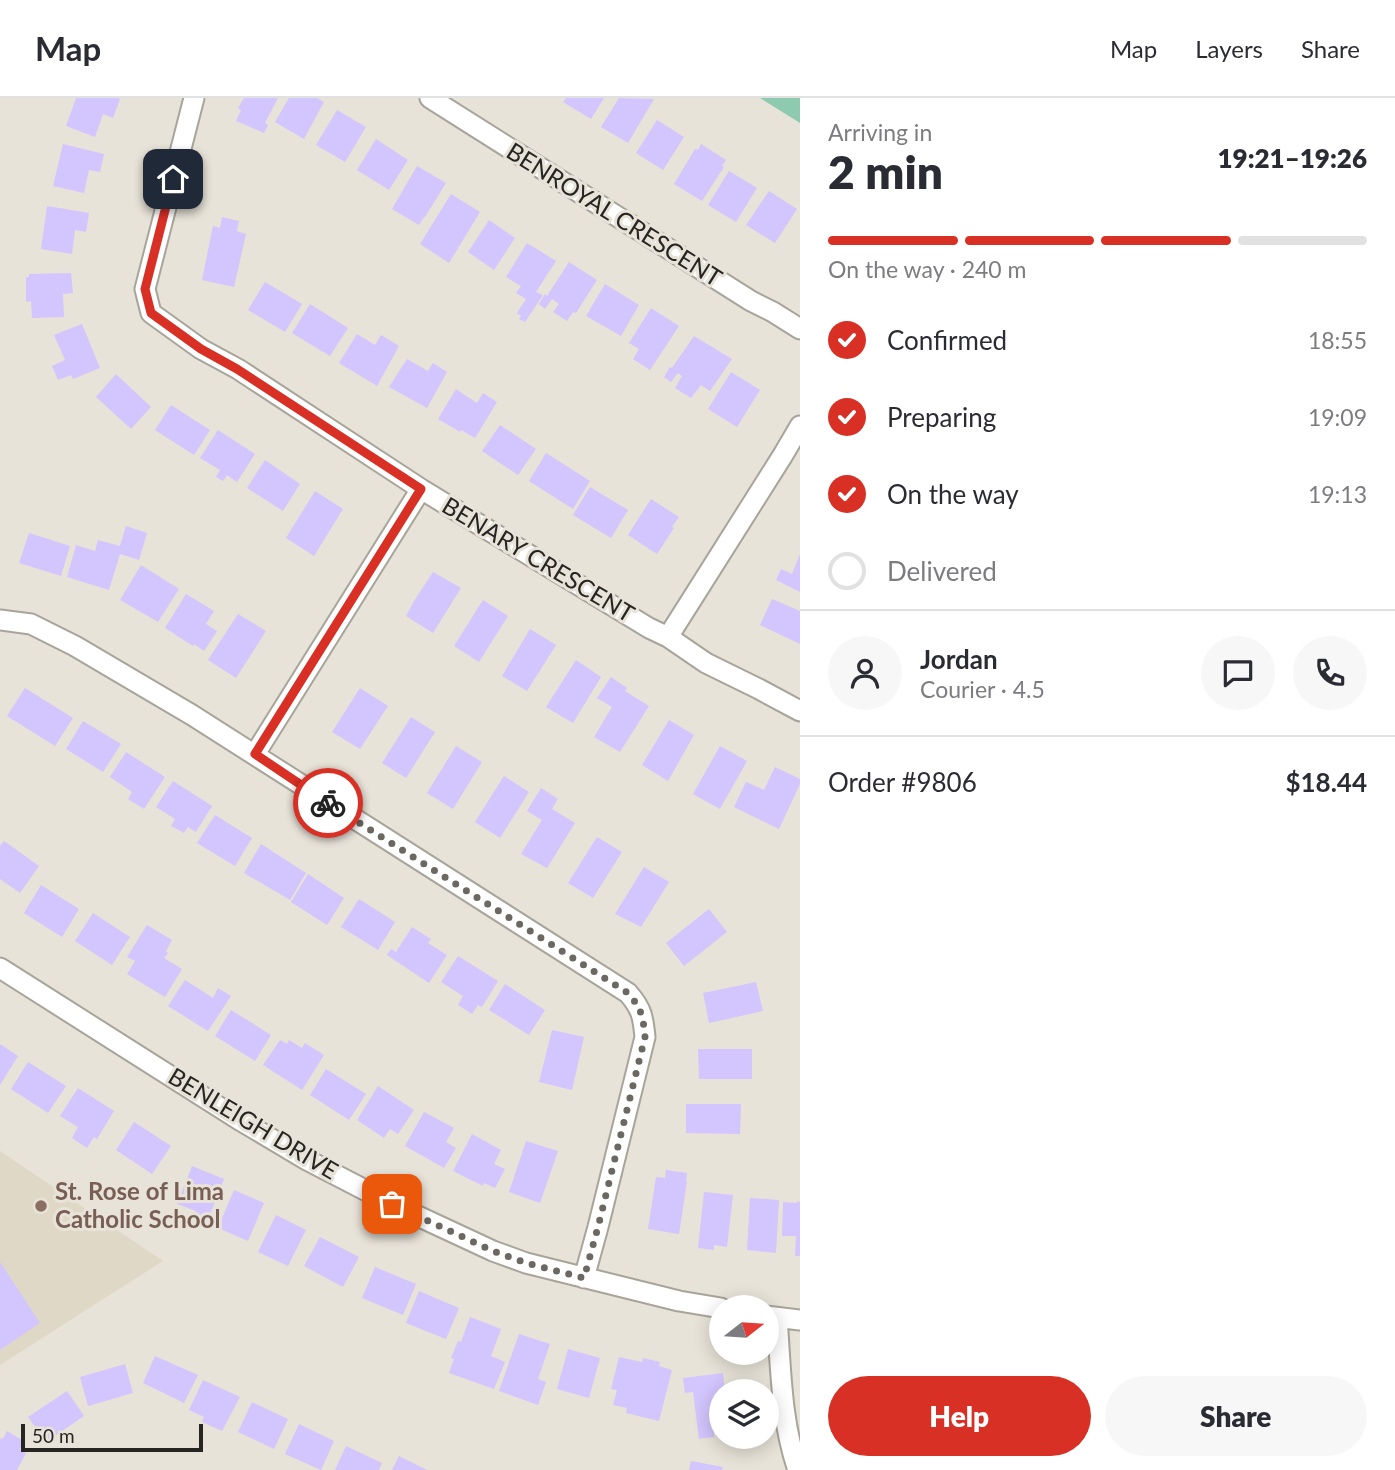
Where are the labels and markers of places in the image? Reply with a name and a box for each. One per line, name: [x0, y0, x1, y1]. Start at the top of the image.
pin: [143, 149, 203, 209]
pin: [362, 1174, 422, 1234]
place label: St. Rose of Lima Catholic School: [55, 1176, 224, 1233]
marker: St. Rose of Lima Catholic School: [33, 1198, 49, 1214]

